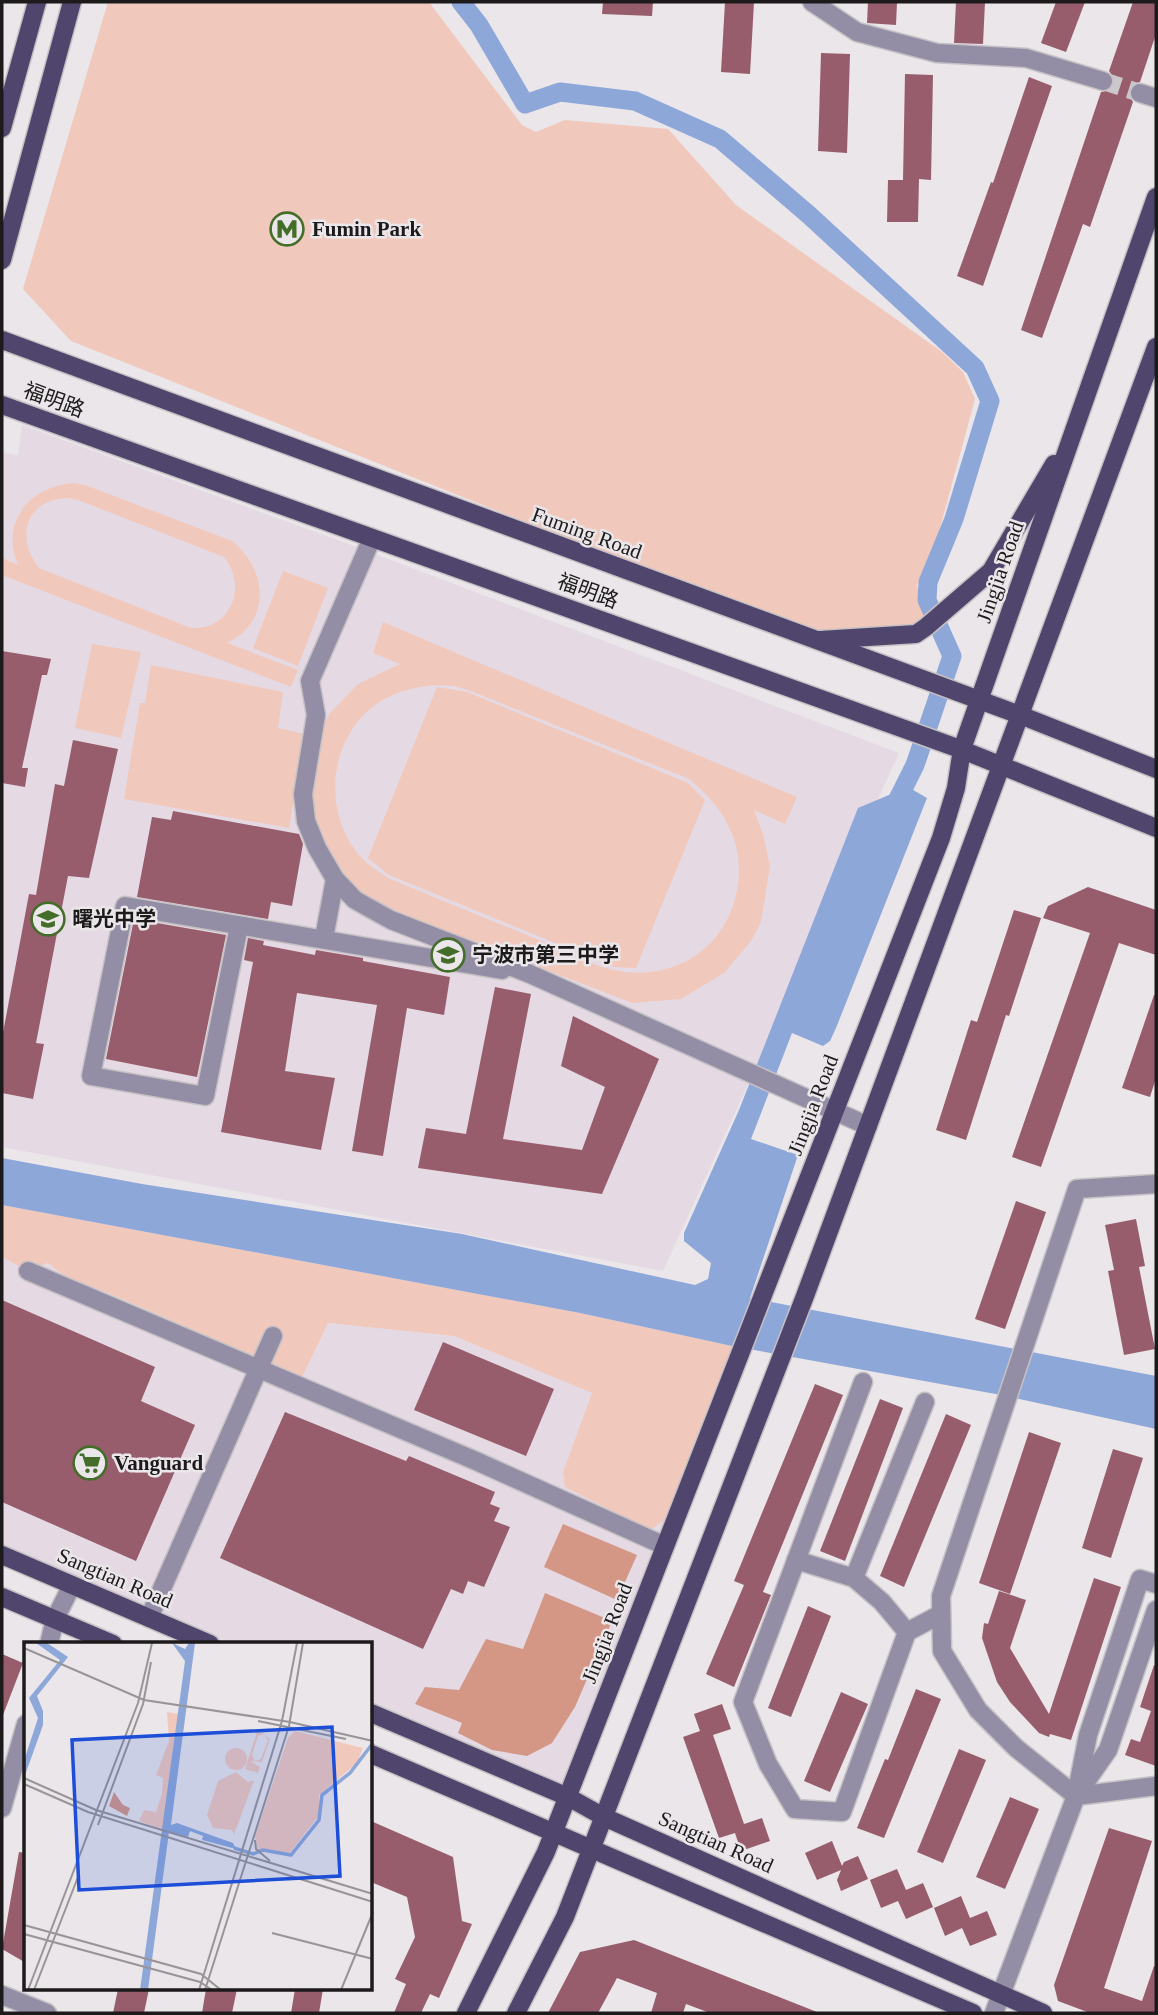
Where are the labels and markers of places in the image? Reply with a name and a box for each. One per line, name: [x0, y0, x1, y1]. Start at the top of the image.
metro station icon: Fumin Park: [268, 210, 306, 248]
place label: Fumin Park: [312, 217, 421, 241]
school or university icon: 曙光中学: [29, 900, 67, 938]
place label: 曙光中学: [72, 907, 156, 931]
school or university icon: 宁波市第三中学: [429, 936, 467, 974]
place label: 宁波市第三中学: [472, 943, 619, 967]
supermarket icon: Vanguard: [71, 1444, 109, 1482]
place label: Vanguard: [114, 1451, 203, 1475]

